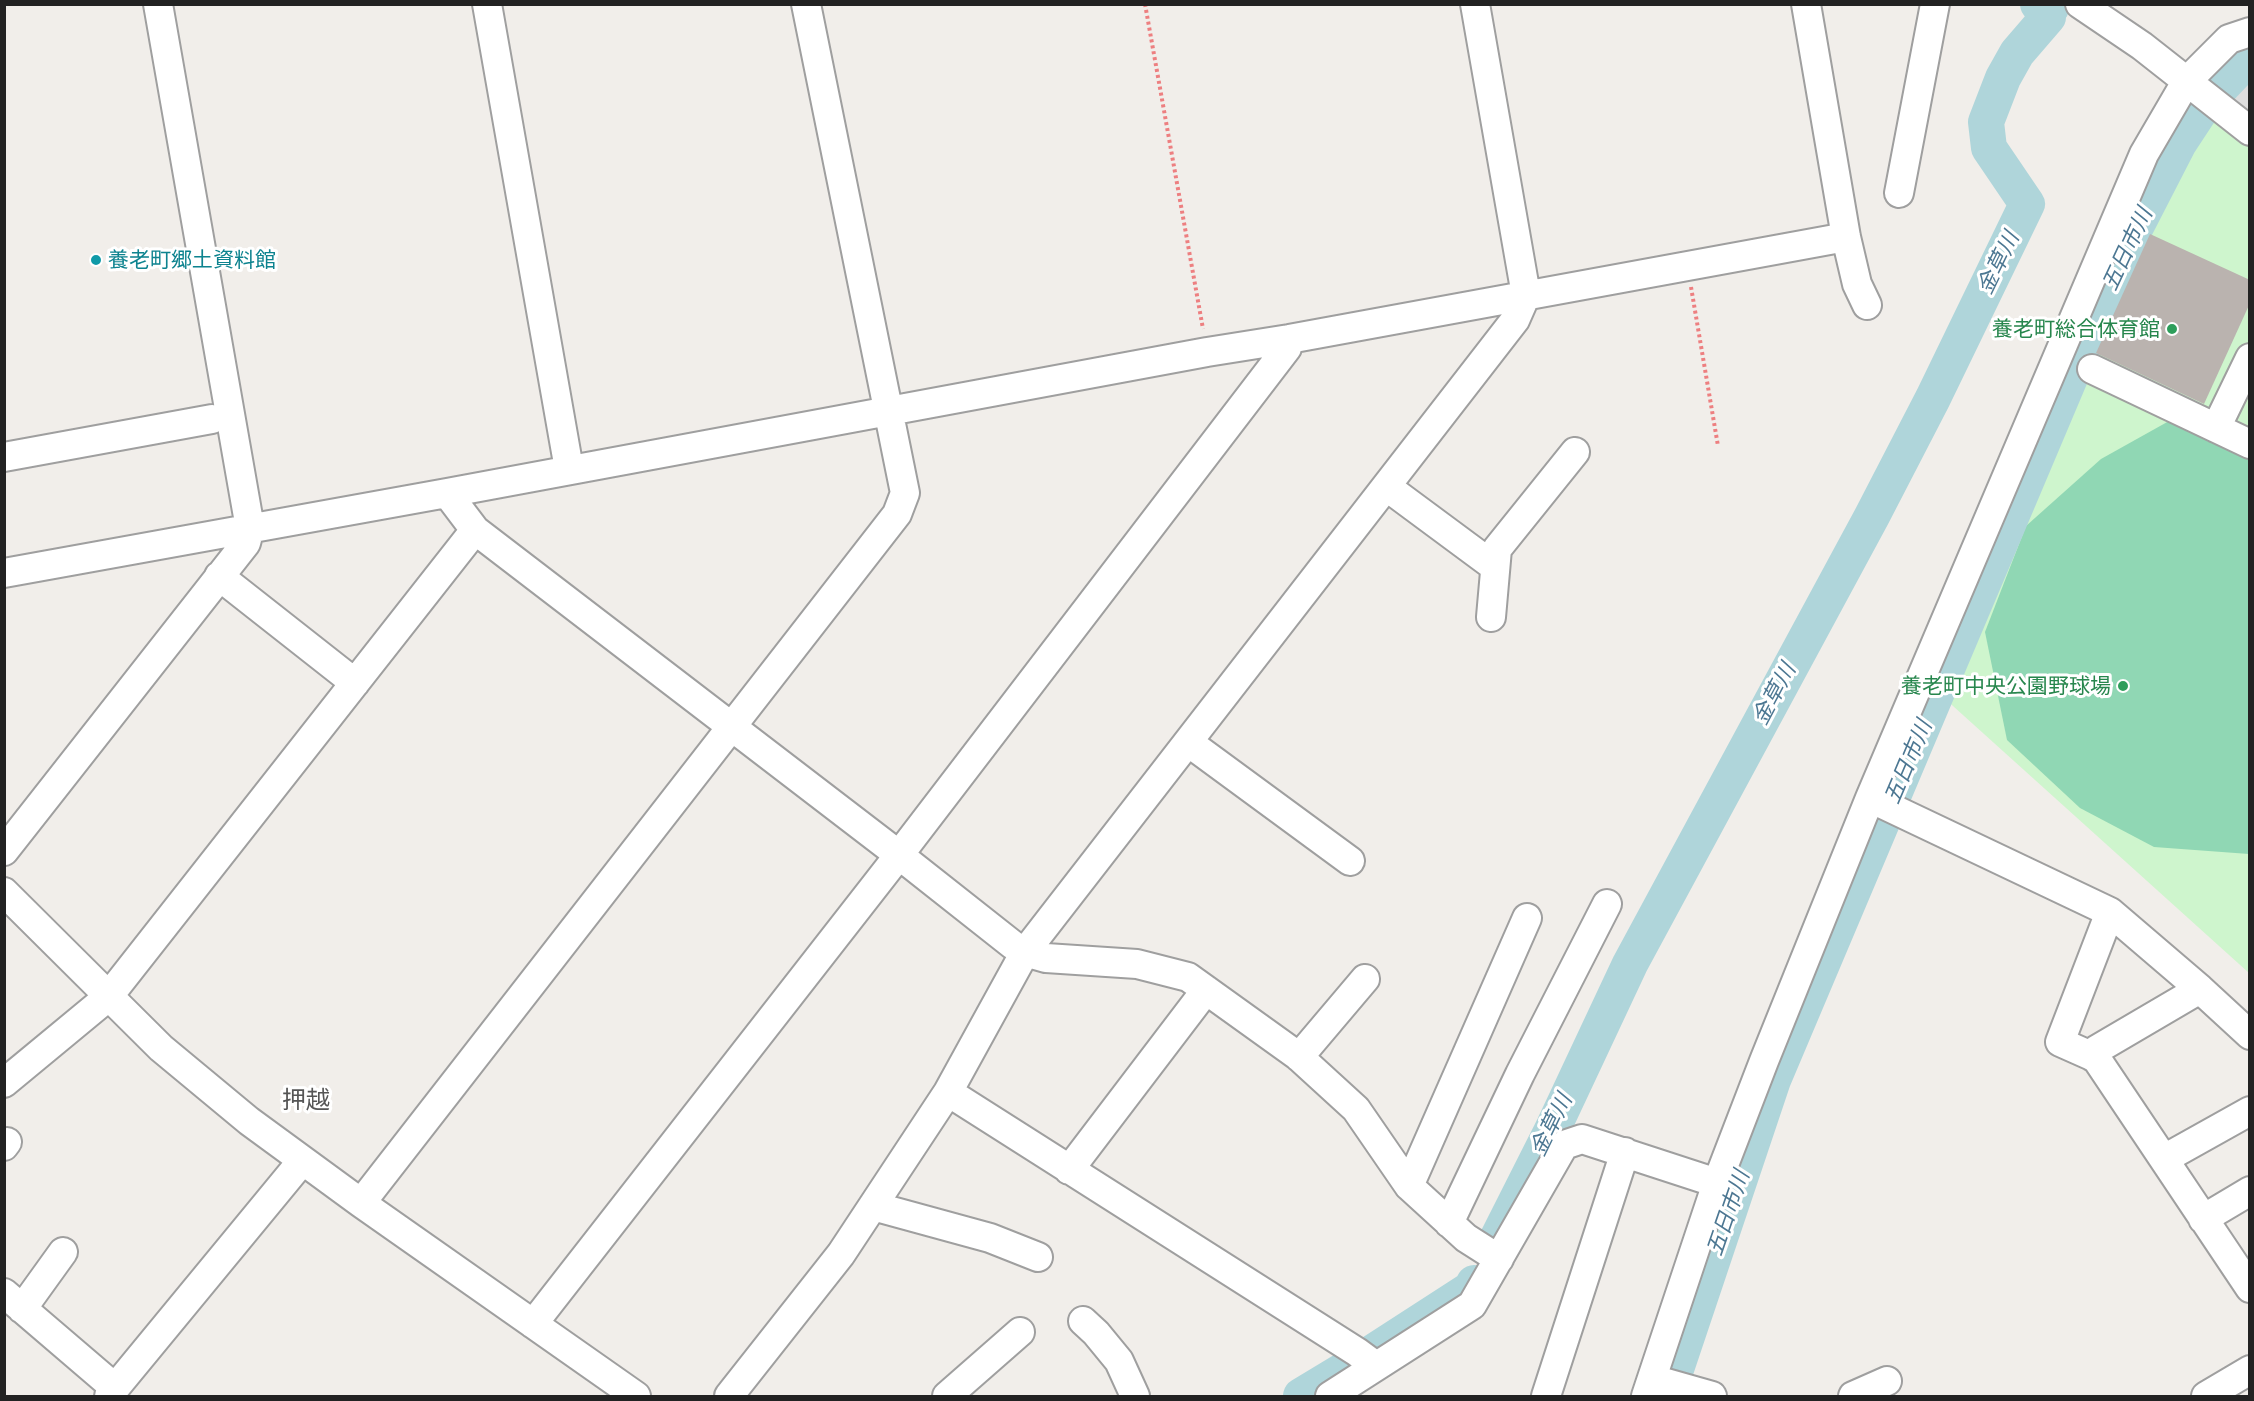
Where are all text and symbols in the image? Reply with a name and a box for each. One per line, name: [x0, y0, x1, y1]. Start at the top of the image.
water label: 五日市川: [2096, 204, 2158, 294]
water label: 金草川: [1972, 228, 2024, 298]
place label: 養老町郷土資料館: [108, 247, 276, 273]
marker: 養老町郷土資料館: [89, 253, 103, 267]
place label: 養老町総合体育館: [1992, 316, 2160, 342]
marker: 養老町総合体育館: [2165, 322, 2179, 336]
water label: 金草川: [1747, 659, 1801, 729]
place label: 養老町中央公園野球場: [1901, 673, 2111, 699]
marker: 養老町中央公園野球場: [2116, 679, 2130, 693]
water label: 五日市川: [1879, 716, 1937, 808]
district label: 押越: [282, 1086, 330, 1114]
water label: 金草川: [1525, 1090, 1577, 1160]
water label: 五日市川: [1701, 1167, 1755, 1259]

